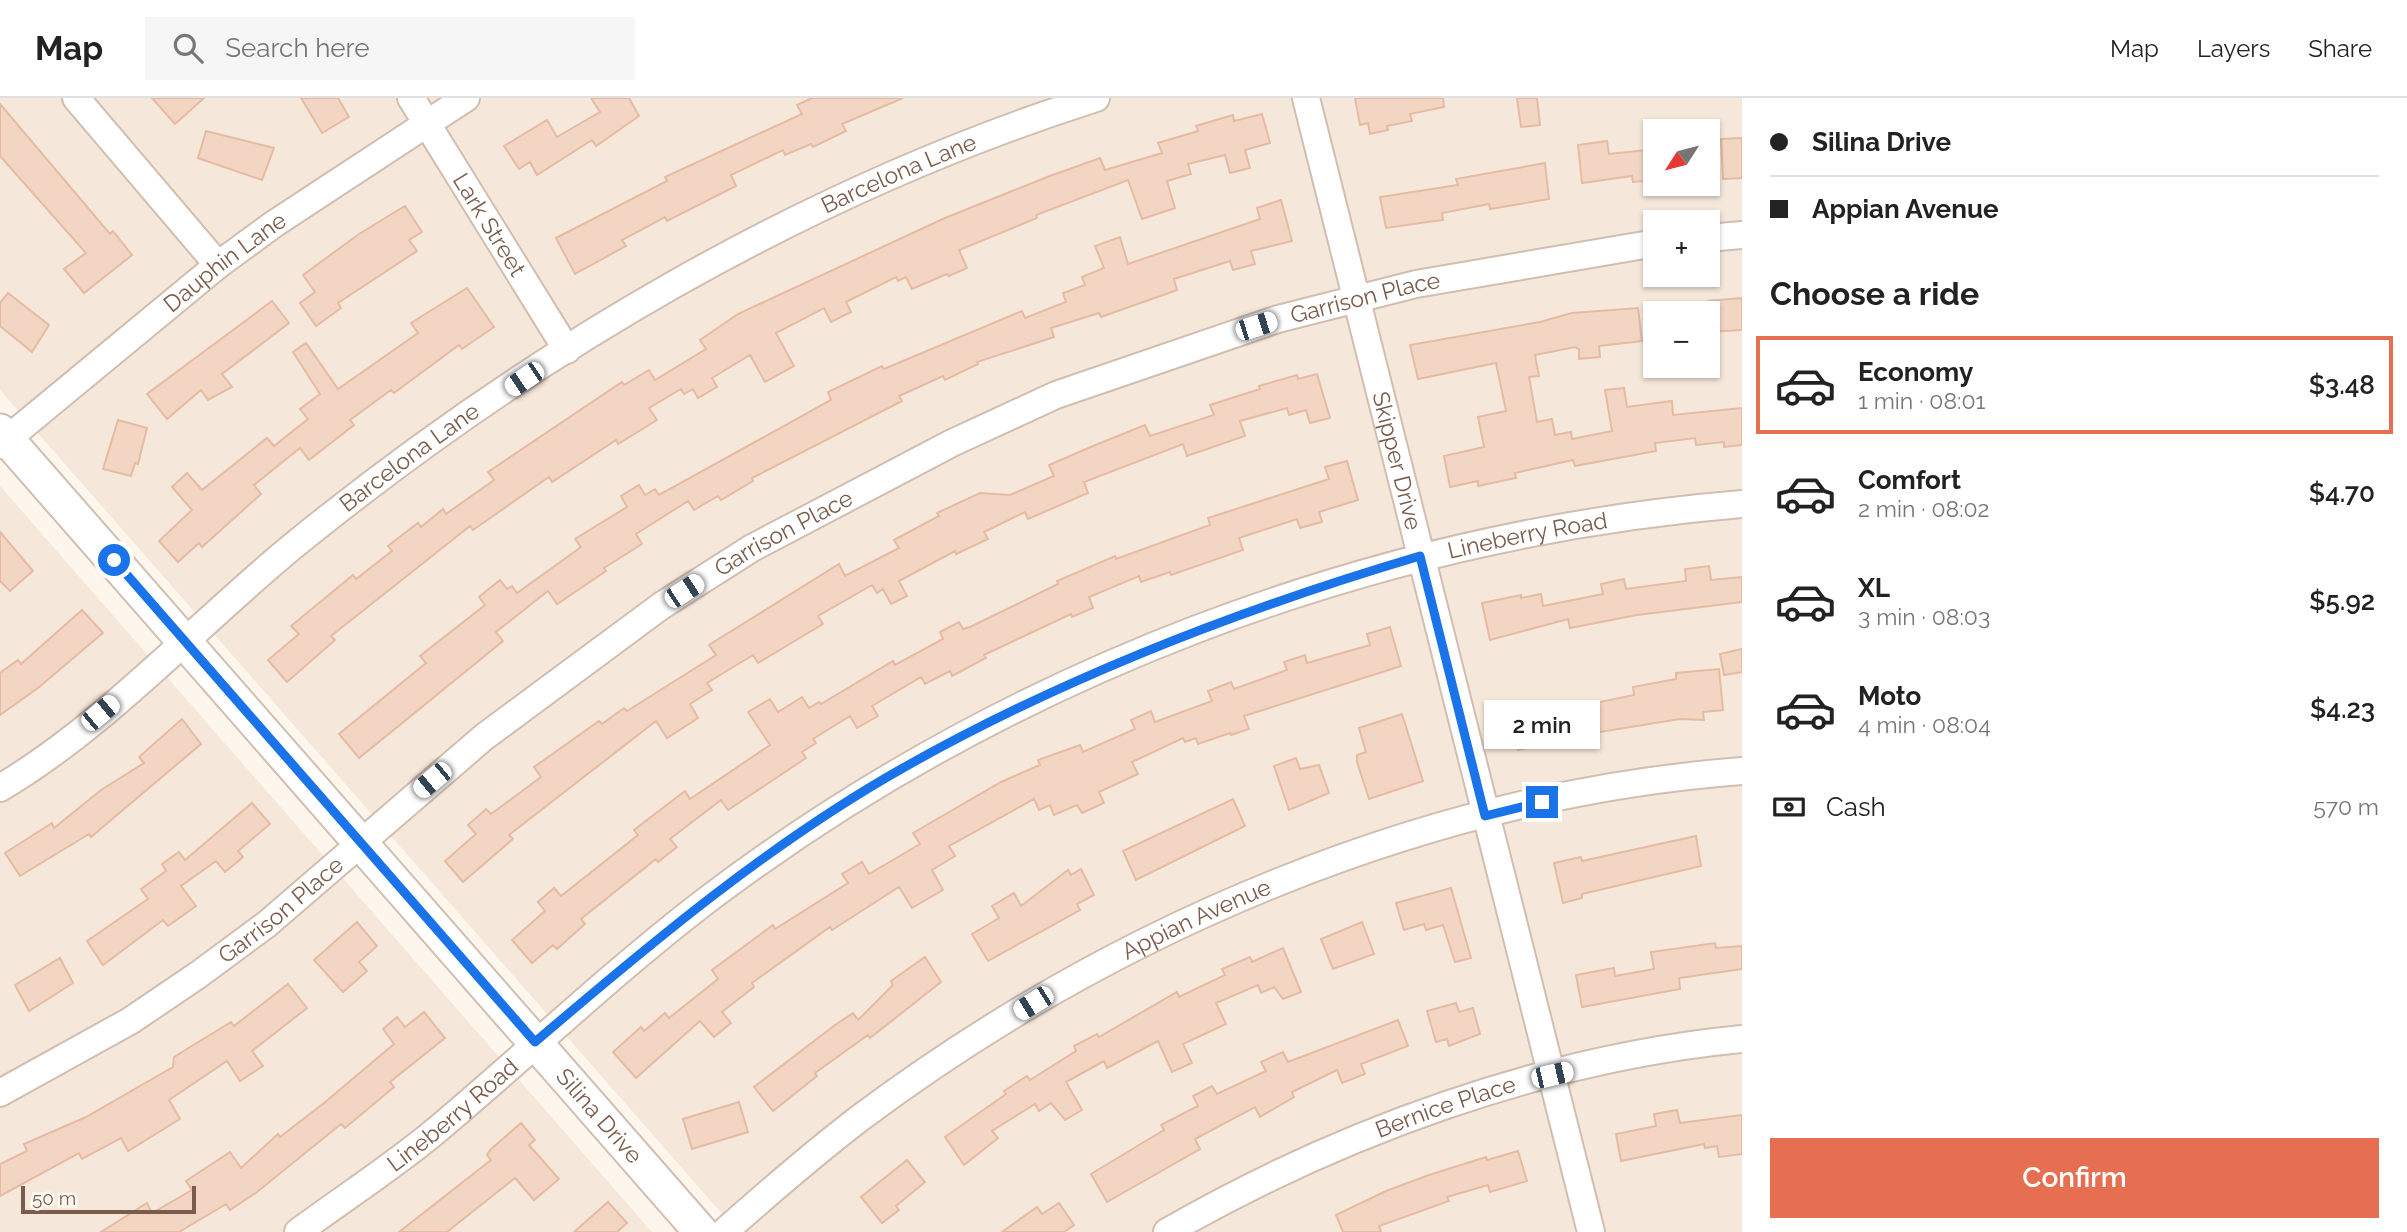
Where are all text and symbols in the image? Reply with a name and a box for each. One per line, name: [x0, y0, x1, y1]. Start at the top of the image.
search box: [145, 17, 635, 80]
text: Map: [35, 29, 103, 68]
icon: search: [169, 29, 207, 67]
text: Search here: [225, 33, 370, 63]
text: Map: [2110, 34, 2159, 63]
text: Layers: [2197, 34, 2270, 63]
text: Share: [2308, 34, 2372, 63]
north arrow: [1643, 119, 1720, 196]
map controls: [1643, 119, 1720, 378]
text: Silina Drive: [1812, 127, 1951, 157]
street label: Barcelona Lane: [817, 128, 980, 219]
street label: Lark Street: [448, 168, 532, 281]
text: Appian Avenue: [1812, 194, 1999, 224]
street label: Dauphin Lane: [158, 206, 291, 317]
button: +: [1643, 210, 1720, 287]
street label: Garrison Place: [1287, 266, 1442, 328]
text: Choose a ride: [1770, 275, 1979, 312]
button: −: [1643, 301, 1720, 378]
car: [1233, 310, 1280, 342]
icon: car: [1774, 354, 1837, 417]
text: Economy: [1858, 357, 1973, 387]
car: [501, 359, 548, 399]
text: $3.48: [2309, 370, 2375, 400]
text: 1 min · 08:01: [1858, 387, 1985, 414]
street label: Skipper Drive: [1367, 389, 1428, 532]
street label: Barcelona Lane: [334, 397, 484, 517]
icon: car: [1774, 462, 1837, 525]
text: Comfort: [1858, 465, 1961, 495]
text: $4.70: [2309, 478, 2375, 508]
street label: Garrison Place: [709, 484, 857, 581]
text: 2 min · 08:02: [1858, 495, 1990, 522]
street label: Lineberry Road: [1445, 506, 1609, 564]
route start: [98, 544, 130, 576]
icon: car: [1774, 570, 1837, 633]
car: [661, 571, 708, 611]
text: XL: [1858, 573, 1890, 603]
text: $5.92: [2309, 586, 2375, 616]
text: 3 min · 08:03: [1858, 603, 1990, 630]
icon: car: [1774, 678, 1837, 741]
text: Moto: [1858, 681, 1921, 711]
car: [78, 691, 123, 735]
text: $4.23: [2310, 694, 2375, 724]
callout: 2 min: [1484, 700, 1600, 750]
text: 2 min: [1513, 711, 1571, 738]
text: 4 min · 08:04: [1858, 711, 1991, 738]
car: [410, 758, 455, 802]
route end: [1526, 786, 1558, 818]
icon: cash: [1770, 788, 1808, 826]
text: Cash: [1826, 792, 1886, 822]
text: 570 m: [2313, 793, 2379, 820]
street label: Garrison Place: [213, 851, 348, 968]
street label: Appian Avenue: [1117, 873, 1274, 965]
car: [1010, 983, 1057, 1023]
street label: Lineberry Road: [382, 1052, 523, 1177]
car: [1530, 1060, 1575, 1090]
street label: Silina Drive: [551, 1063, 648, 1168]
street label: Bernice Place: [1371, 1070, 1519, 1143]
button: Confirm: [1770, 1138, 2379, 1218]
scale bar: [21, 1183, 196, 1215]
text: 50 m: [32, 1187, 76, 1209]

